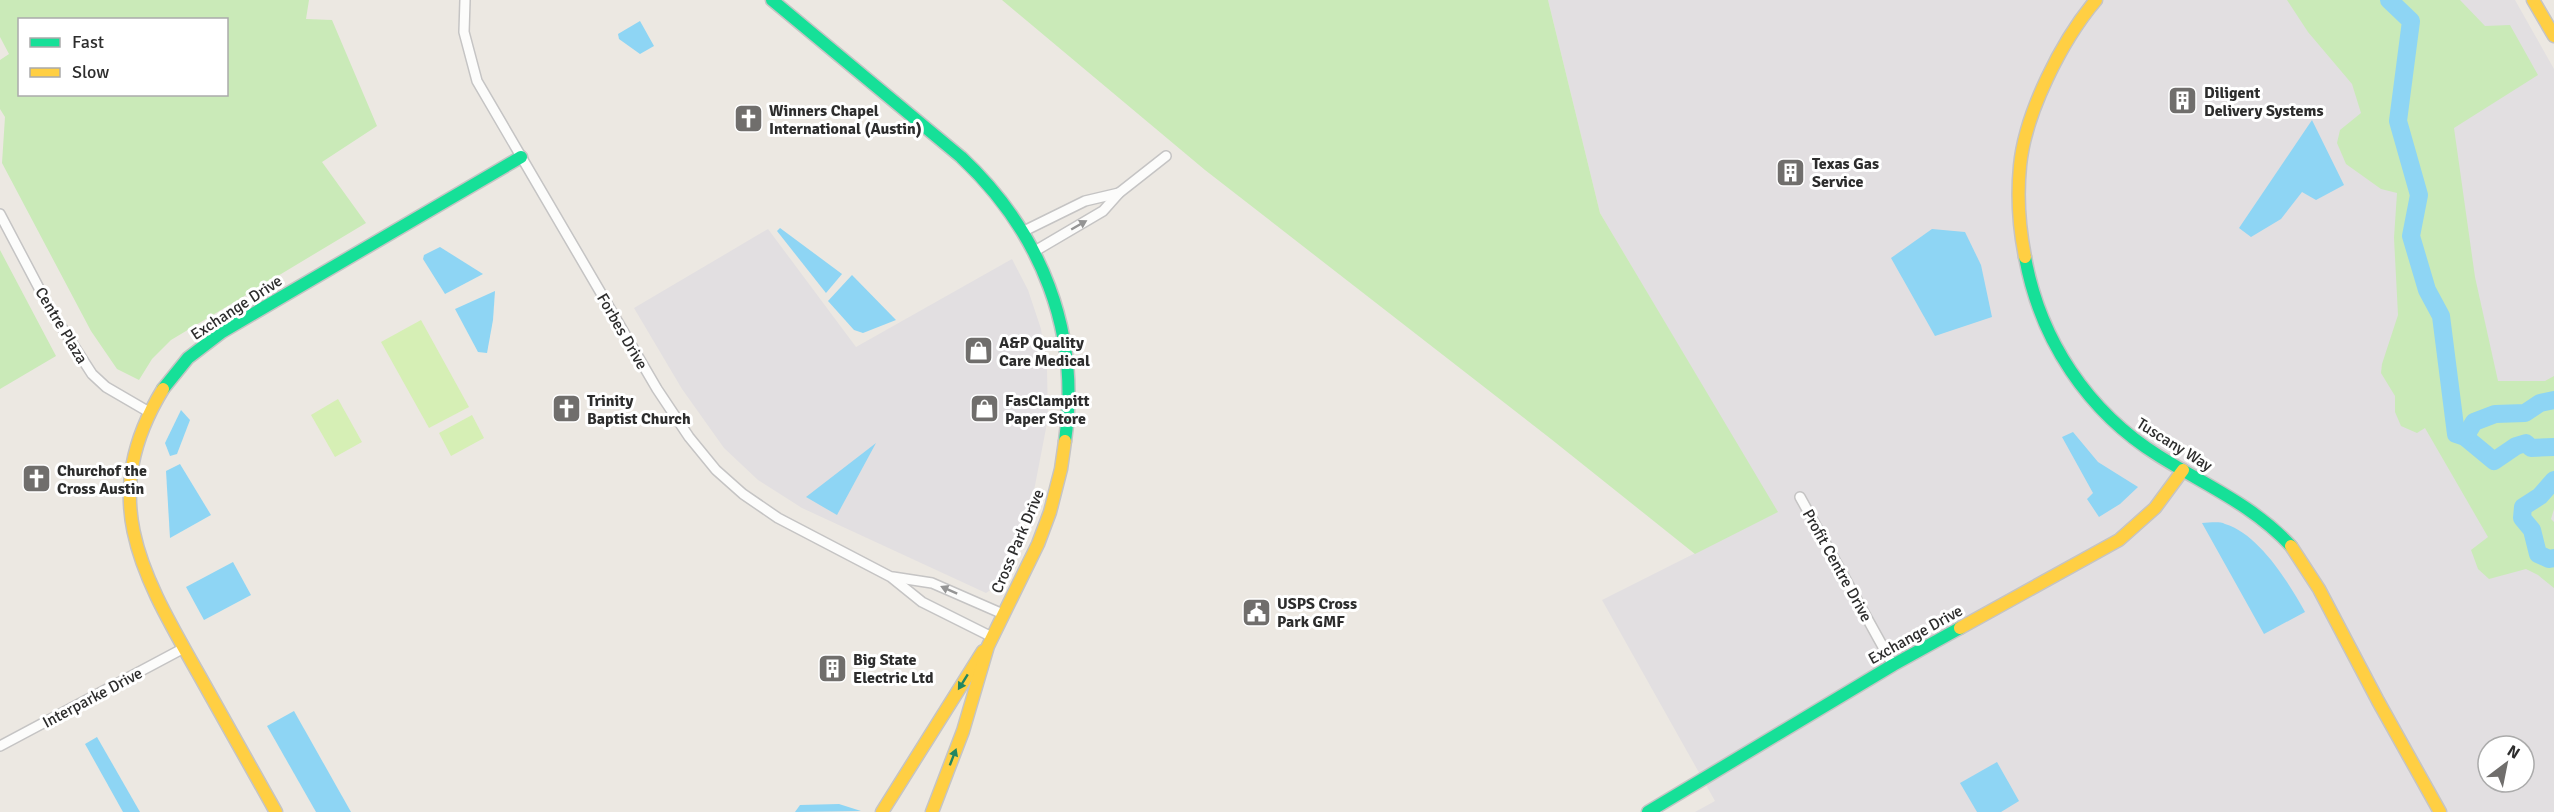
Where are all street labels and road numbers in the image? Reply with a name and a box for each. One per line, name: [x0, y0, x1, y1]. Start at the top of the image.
street label: Exchange Drive: [187, 271, 286, 345]
street label: Centre Plaza: [30, 283, 92, 368]
street label: Forbes Drive: [592, 290, 652, 373]
street label: Tuscany Way: [2133, 414, 2217, 476]
street label: Cross Park Drive: [987, 486, 1049, 596]
street label: Profit Centre Drive: [1798, 506, 1876, 625]
street label: Exchange Drive: [1865, 601, 1966, 669]
street label: Interparke Drive: [39, 663, 146, 733]

